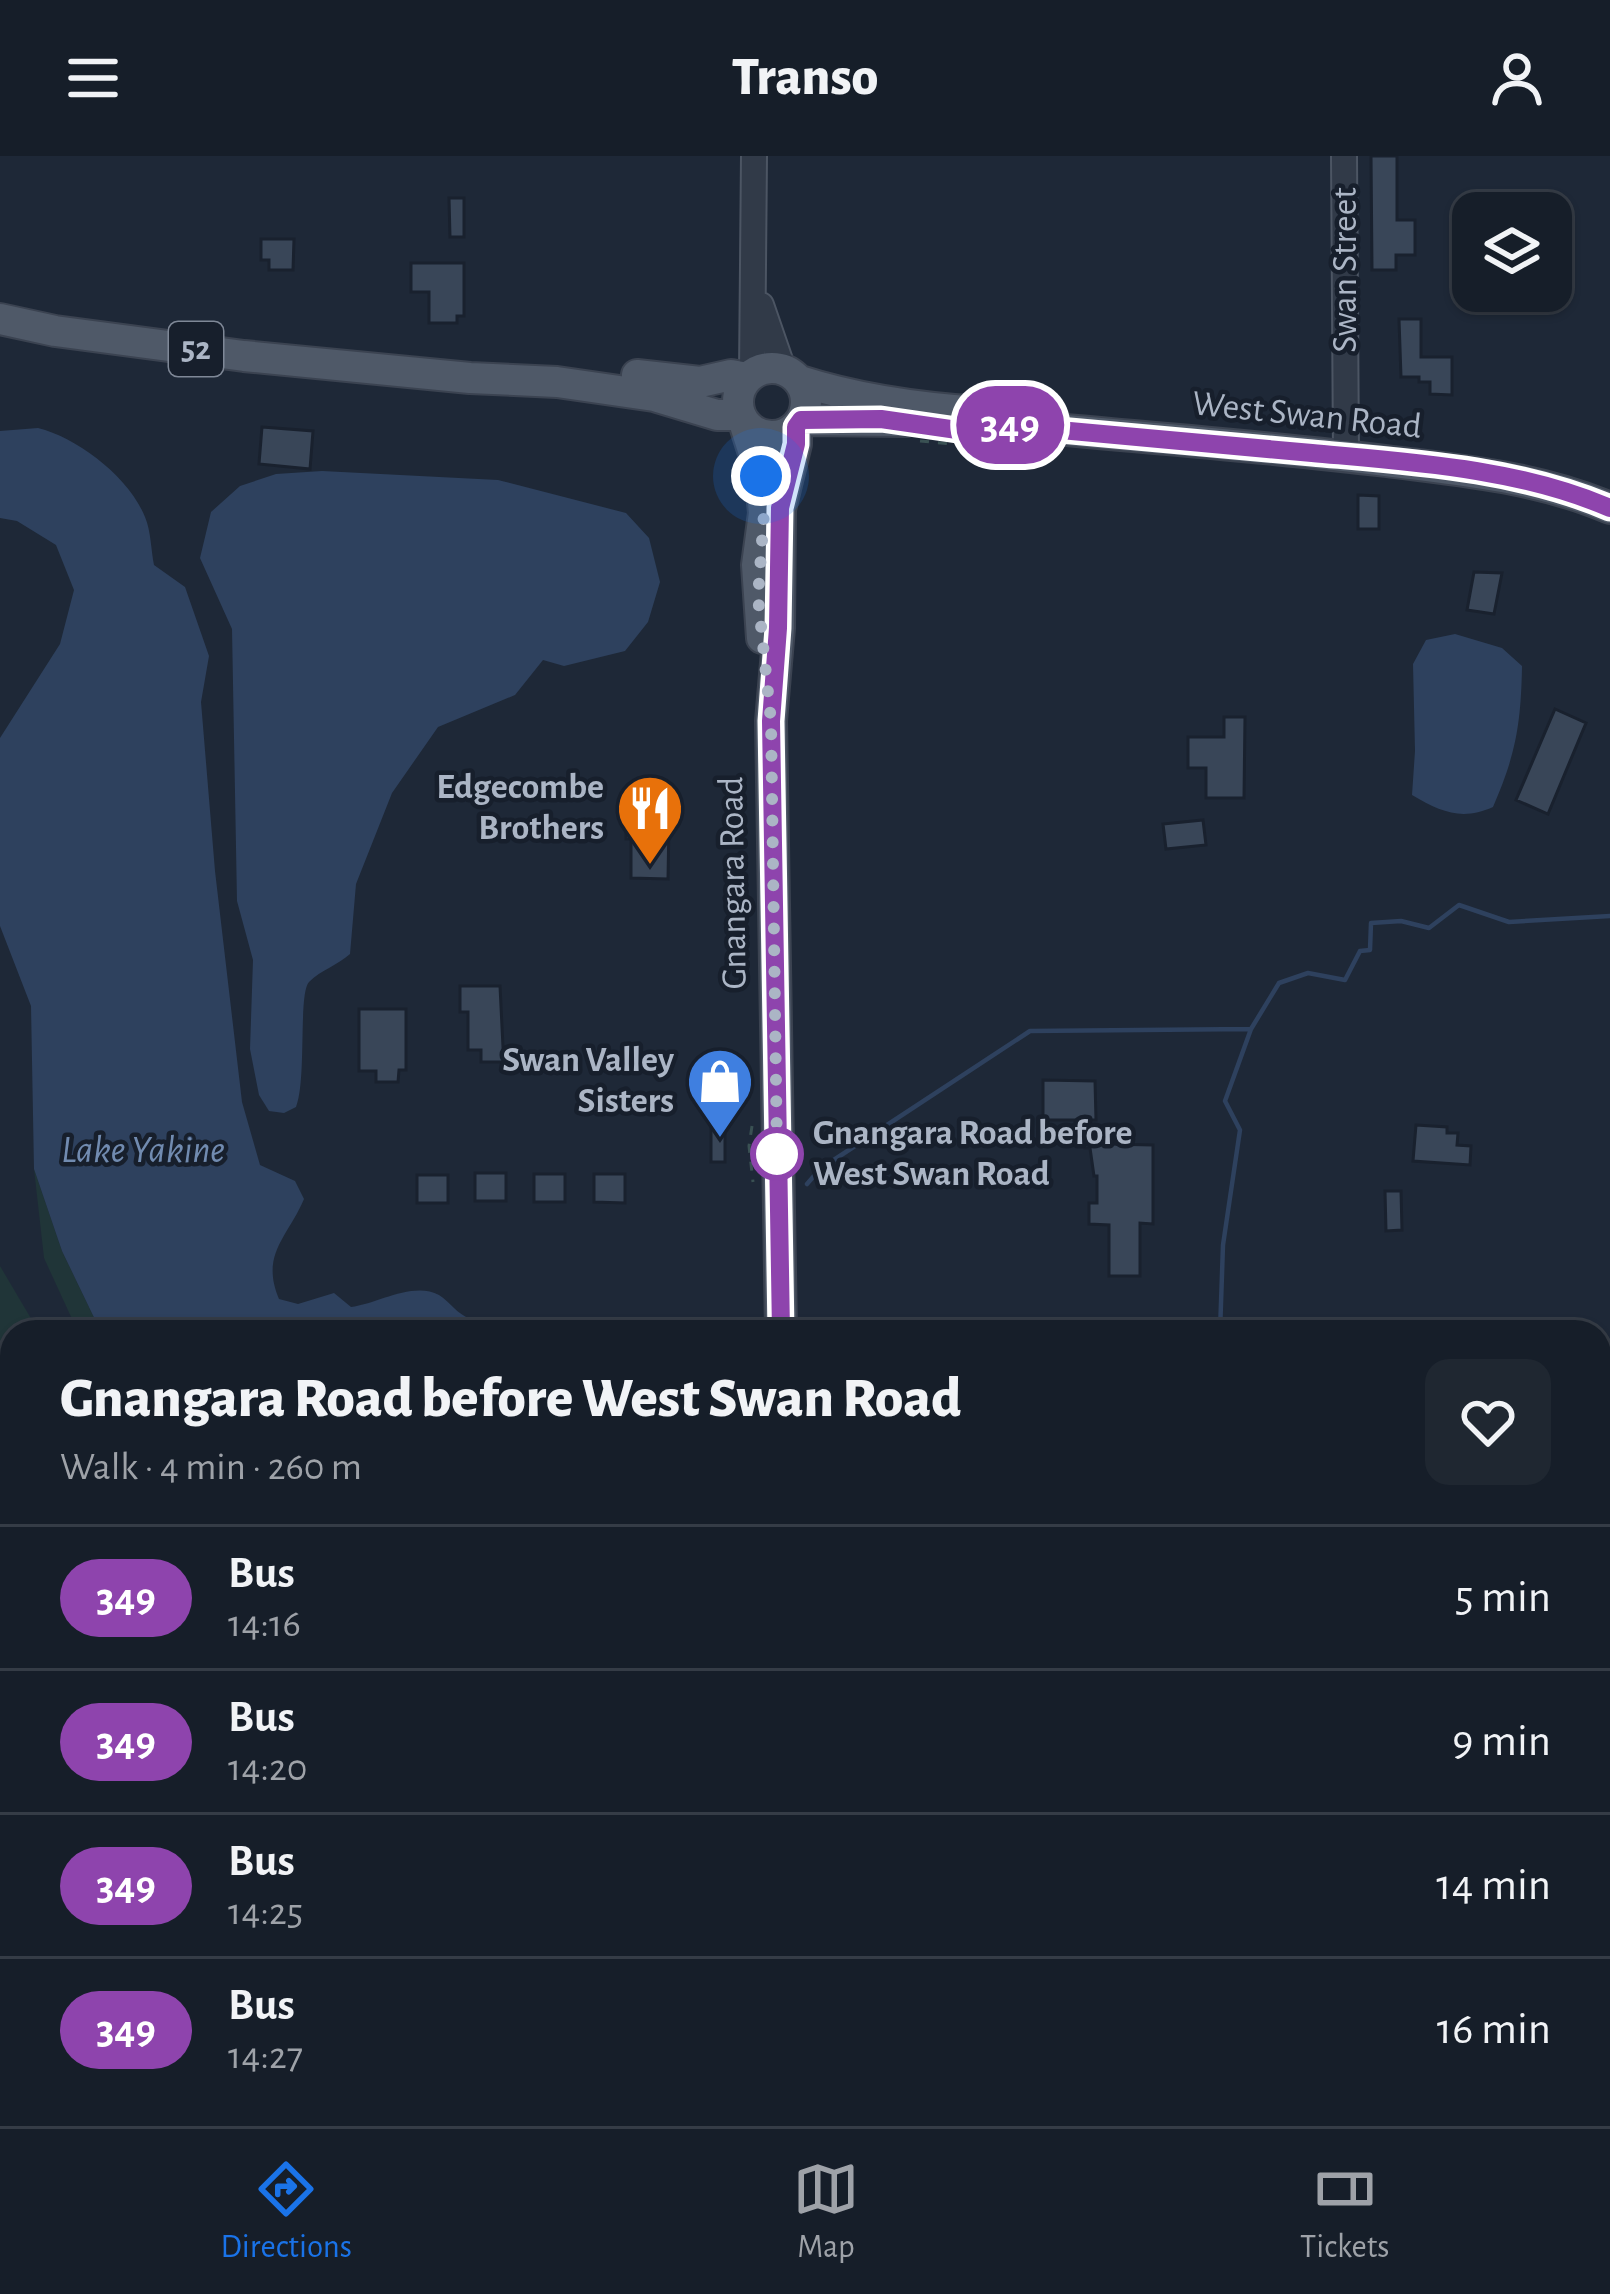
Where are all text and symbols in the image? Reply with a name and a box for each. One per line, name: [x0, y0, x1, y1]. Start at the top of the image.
icon: menu: [60, 45, 126, 111]
icon: person: [1484, 45, 1550, 111]
text: Transo: [732, 51, 878, 105]
street label: Swan Street: [1327, 187, 1363, 353]
map controls: [1452, 192, 1572, 312]
button: layers: [1452, 192, 1572, 312]
road number: 52: [169, 322, 223, 376]
street label: West Swan Road: [1191, 385, 1423, 445]
line badge: 349: [941, 386, 1079, 464]
text: 349: [980, 404, 1040, 446]
your location: [731, 446, 791, 506]
place label: Edgecombe Brothers: [436, 769, 604, 846]
restaurant icon: Edgecombe Brothers: [615, 773, 685, 867]
street label: Gnangara Road: [713, 776, 753, 990]
place label: Swan Valley Sisters: [502, 1042, 675, 1119]
shop icon: Swan Valley Sisters: [685, 1046, 755, 1140]
place label: Gnangara Road before West Swan Road: [813, 1115, 1133, 1192]
marker: Gnangara Road before West Swan Road: [752, 1129, 802, 1179]
water label: Lake Yakine: [61, 1131, 225, 1170]
button: heart: [1425, 1359, 1551, 1485]
text: Gnangara Road before West Swan Road: [60, 1370, 961, 1427]
text: Walk · 4 min · 260 m: [60, 1448, 362, 1487]
text: Bus: [228, 1551, 295, 1596]
text: 5 min: [1455, 1575, 1551, 1620]
text: 349: [96, 1577, 156, 1619]
text: 14:16: [228, 1605, 301, 1644]
text: Bus: [228, 1695, 295, 1740]
text: 9 min: [1452, 1719, 1551, 1764]
text: 349: [96, 1721, 156, 1763]
text: 14:20: [228, 1749, 307, 1788]
text: Bus: [228, 1839, 295, 1884]
text: 14 min: [1436, 1863, 1551, 1908]
text: 349: [96, 1865, 156, 1907]
text: 14:25: [228, 1893, 303, 1932]
text: Bus: [228, 1983, 295, 2028]
text: 16 min: [1437, 2007, 1551, 2052]
text: 349: [96, 2009, 156, 2051]
text: 14:27: [228, 2037, 303, 2076]
tab: Directions: [221, 2156, 352, 2268]
tab: Map: [793, 2156, 859, 2268]
tab: Tickets: [1300, 2156, 1389, 2268]

